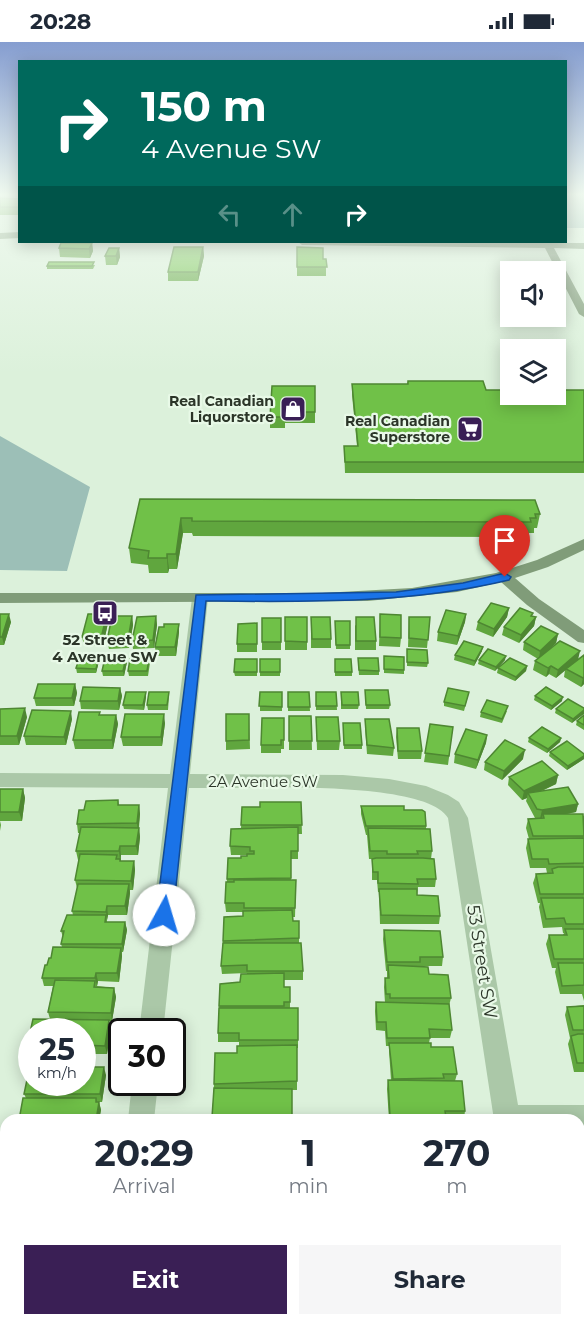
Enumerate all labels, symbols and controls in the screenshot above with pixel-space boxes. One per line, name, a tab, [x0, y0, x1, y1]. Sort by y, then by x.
text: 20:28	[30, 8, 91, 35]
text: 150 m	[141, 80, 267, 132]
icon: right	[42, 84, 120, 162]
text: 4 Avenue SW	[141, 132, 322, 165]
icon: left	[213, 198, 246, 231]
icon: ahead	[276, 198, 309, 231]
icon: right	[339, 198, 372, 231]
map controls	[500, 261, 566, 405]
button: sound	[500, 261, 566, 327]
button: layers	[500, 339, 566, 405]
place label: Real Canadian Liquorstore	[169, 392, 274, 426]
shop icon: Real Canadian Liquorstore	[278, 394, 308, 424]
place label: Real Canadian Superstore	[345, 412, 450, 446]
supermarket icon: Real Canadian Superstore	[455, 414, 485, 444]
pin	[479, 515, 530, 577]
icon: arrive	[488, 524, 521, 557]
bus stop icon: 52 Street & 4 Avenue SW	[90, 598, 120, 628]
place label: 52 Street & 4 Avenue SW	[52, 630, 158, 666]
street label: 2A Avenue SW	[208, 772, 318, 791]
position arrow	[132, 883, 196, 947]
street label: 53 Street SW	[462, 903, 502, 1021]
speed limit sign: 30	[108, 1018, 186, 1096]
text: 25	[39, 1031, 75, 1068]
text: km/h	[37, 1063, 77, 1082]
text: 20:29	[95, 1131, 194, 1175]
text: 1	[301, 1131, 316, 1175]
text: 270	[423, 1131, 490, 1175]
text: Arrival	[113, 1174, 176, 1198]
text: min	[288, 1174, 329, 1198]
text: m	[446, 1174, 467, 1198]
button: Exit	[24, 1245, 287, 1314]
button: Share	[299, 1245, 561, 1314]

